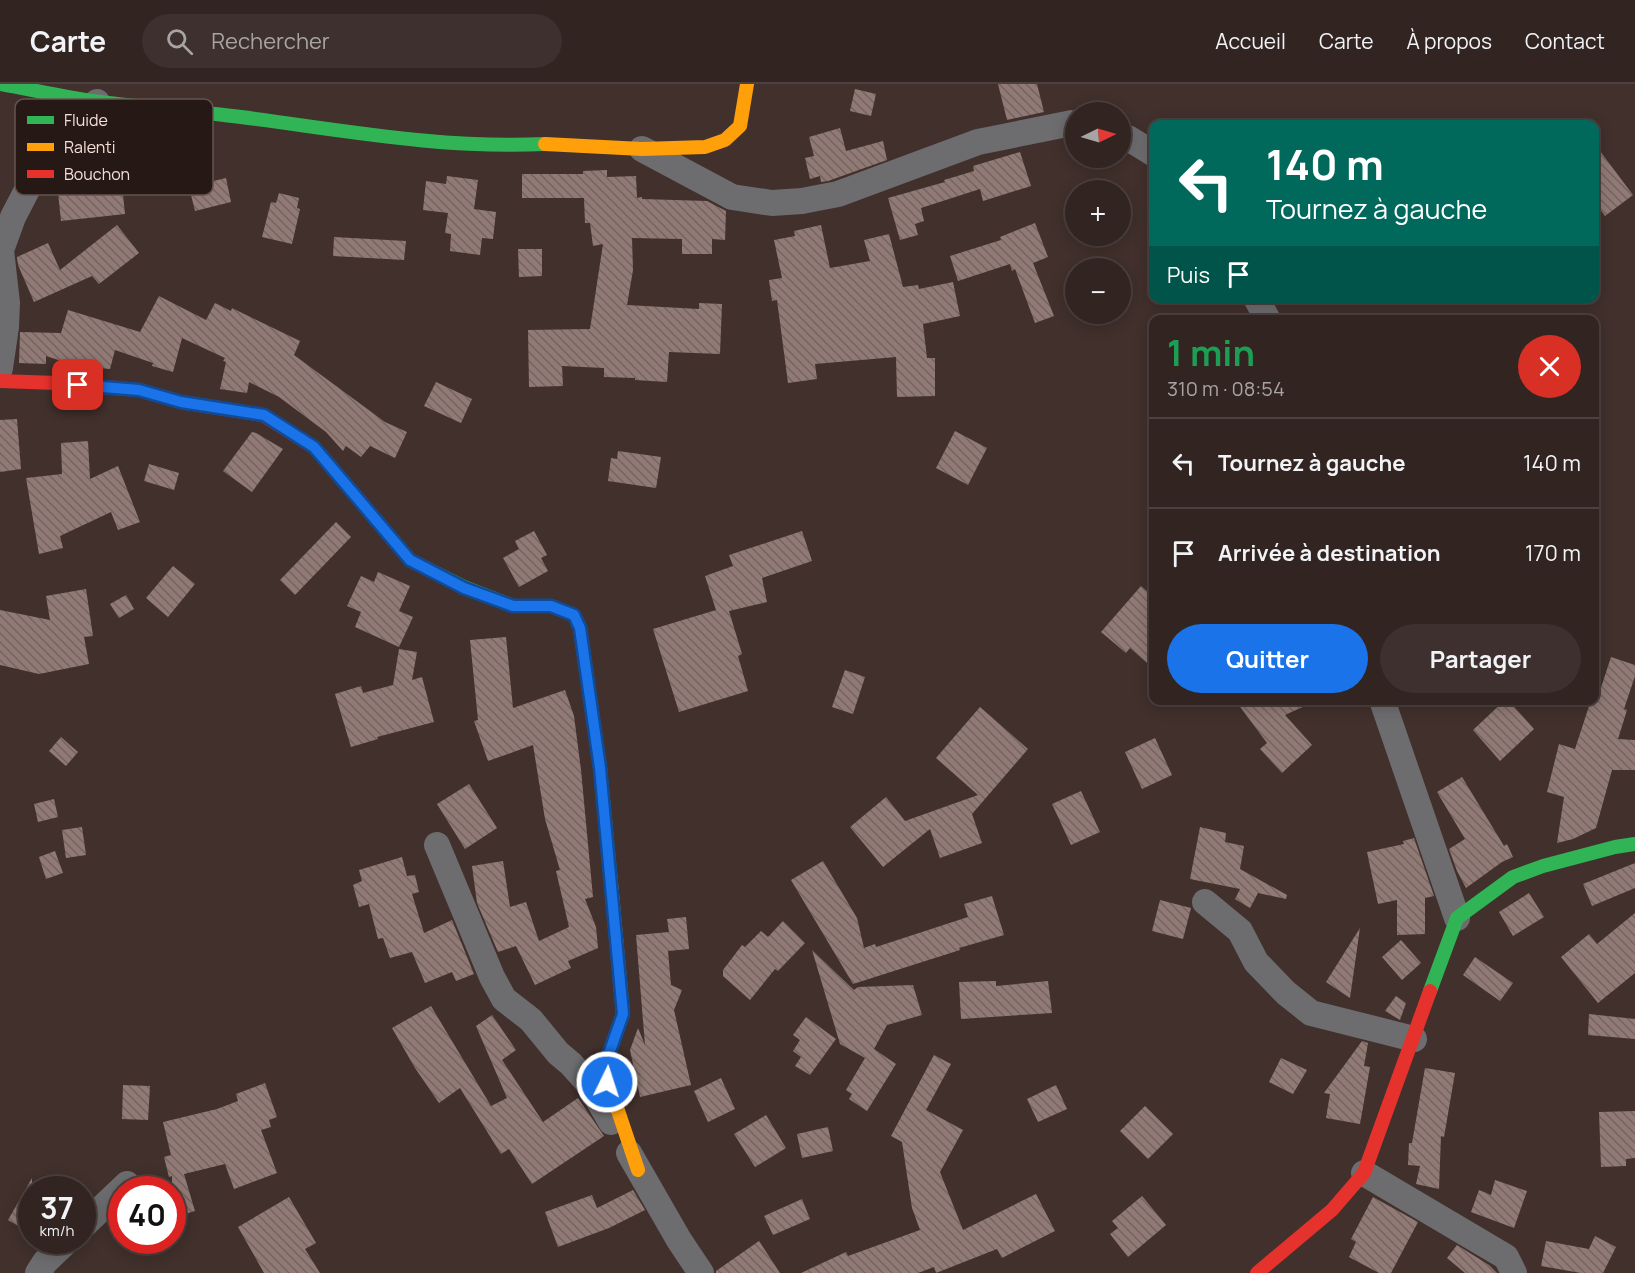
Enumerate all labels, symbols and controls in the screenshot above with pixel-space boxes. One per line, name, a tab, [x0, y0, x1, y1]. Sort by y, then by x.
search box	[142, 14, 562, 68]
text: Carte	[30, 22, 106, 60]
icon: search	[163, 25, 196, 58]
text: Rechercher	[211, 26, 330, 56]
text: Accueil	[1215, 27, 1286, 55]
text: Carte	[1319, 27, 1373, 55]
text: À propos	[1406, 27, 1492, 55]
text: Contact	[1525, 27, 1605, 55]
legend	[15, 99, 213, 195]
north arrow	[1065, 102, 1131, 168]
map controls	[1065, 102, 1131, 324]
text: Fluide	[64, 109, 108, 131]
text: 140 m	[1266, 135, 1384, 193]
text: Ralenti	[64, 136, 115, 158]
icon: left	[1167, 144, 1245, 222]
text: Bouchon	[64, 163, 130, 185]
button: +	[1065, 180, 1131, 246]
text: Tournez à gauche	[1266, 190, 1487, 227]
button: −	[1065, 258, 1131, 324]
icon: arrive	[1222, 258, 1255, 291]
text: Puis	[1167, 260, 1210, 290]
text: 1 min	[1167, 328, 1255, 377]
button: close	[1518, 335, 1581, 398]
pin	[52, 359, 103, 410]
icon: arrive	[61, 368, 94, 401]
text: 310 m · 08:54	[1167, 375, 1285, 402]
icon: left	[1167, 447, 1200, 480]
text: Tournez à gauche	[1218, 448, 1405, 478]
text: 140 m	[1523, 448, 1581, 478]
icon: arrive	[1167, 537, 1200, 570]
text: Arrivée à destination	[1218, 538, 1441, 568]
text: 170 m	[1525, 538, 1581, 568]
button: Quitter	[1167, 624, 1368, 693]
button: Partager	[1380, 624, 1581, 693]
position arrow	[575, 1050, 639, 1114]
speed limit sign: 40	[108, 1176, 186, 1254]
text: 37	[40, 1187, 74, 1228]
text: km/h	[40, 1220, 74, 1241]

